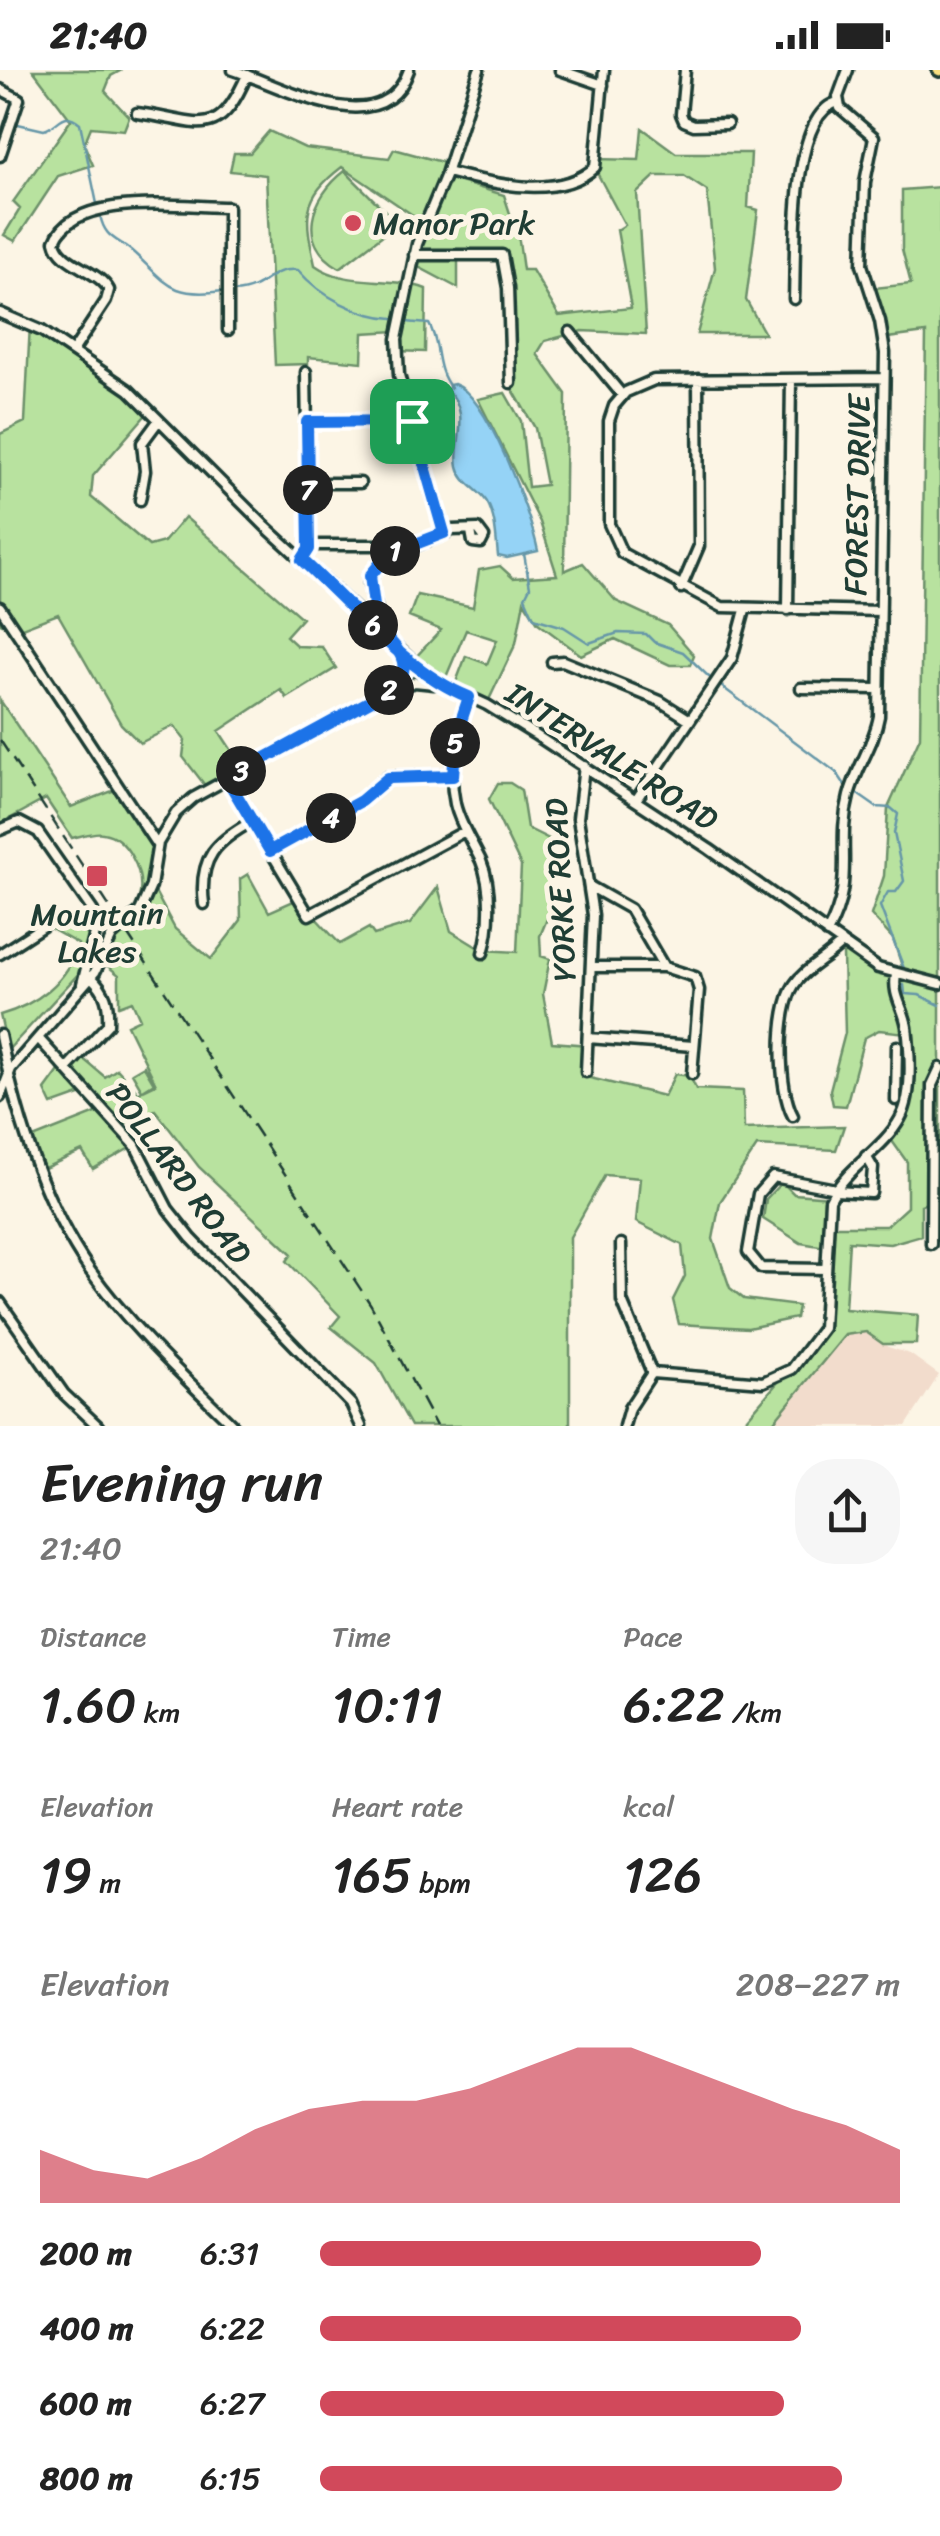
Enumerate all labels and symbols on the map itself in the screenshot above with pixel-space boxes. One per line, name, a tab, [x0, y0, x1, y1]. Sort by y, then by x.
place label: Manor Park	[373, 195, 536, 252]
marker: Manor Park	[342, 212, 364, 234]
pin	[370, 379, 455, 464]
street label: FOREST DRIVE	[827, 392, 888, 596]
pin: 7	[283, 465, 333, 515]
pin: 1	[370, 526, 420, 576]
pin: 6	[348, 600, 398, 650]
pin: 2	[364, 665, 414, 715]
street label: INTERVALE ROAD	[493, 665, 730, 847]
pin: 5	[430, 718, 480, 768]
pin: 3	[216, 746, 266, 796]
pin: 4	[306, 793, 356, 843]
street label: YORKE ROAD	[527, 797, 594, 983]
marker: Mountain Lakes	[84, 863, 110, 889]
place label: Mountain Lakes	[30, 886, 164, 980]
street label: POLLARD ROAD	[90, 1069, 267, 1278]

